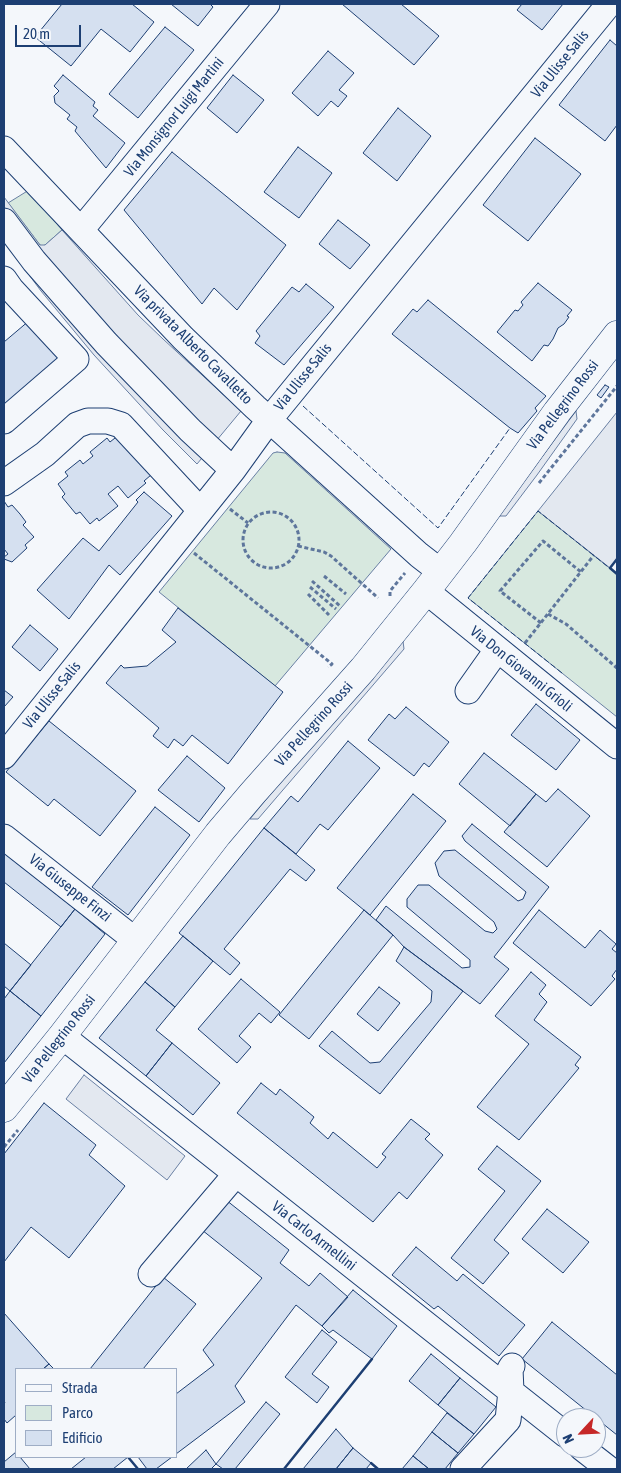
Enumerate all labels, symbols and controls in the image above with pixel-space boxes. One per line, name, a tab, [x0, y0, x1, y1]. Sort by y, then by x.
scale bar	[18, 15, 84, 47]
text: 20 m	[23, 25, 50, 42]
street label: Via Ulisse Salis	[527, 27, 593, 101]
street label: Via Monsignor Luigi Martini	[120, 54, 228, 180]
street label: Via privata Alberto Cavalletto	[130, 282, 256, 408]
street label: Via Ulisse Salis	[270, 340, 336, 414]
street label: Via Pellegrino Rossi	[523, 357, 603, 453]
street label: Via Don Giovanni Grioli	[466, 622, 576, 716]
street label: Via Ulisse Salis	[19, 658, 85, 732]
street label: Via Pellegrino Rossi	[271, 678, 357, 770]
street label: Via Giuseppe Finzi	[25, 850, 115, 926]
street label: Via Pellegrino Rossi	[19, 991, 99, 1087]
street label: Via Carlo Armellini	[268, 1197, 360, 1275]
legend	[15, 1368, 178, 1458]
text: Strada	[62, 1379, 98, 1396]
text: Parco	[62, 1404, 93, 1421]
north arrow	[556, 1408, 606, 1458]
text: Edificio	[62, 1429, 103, 1446]
text: N	[559, 1432, 577, 1446]

